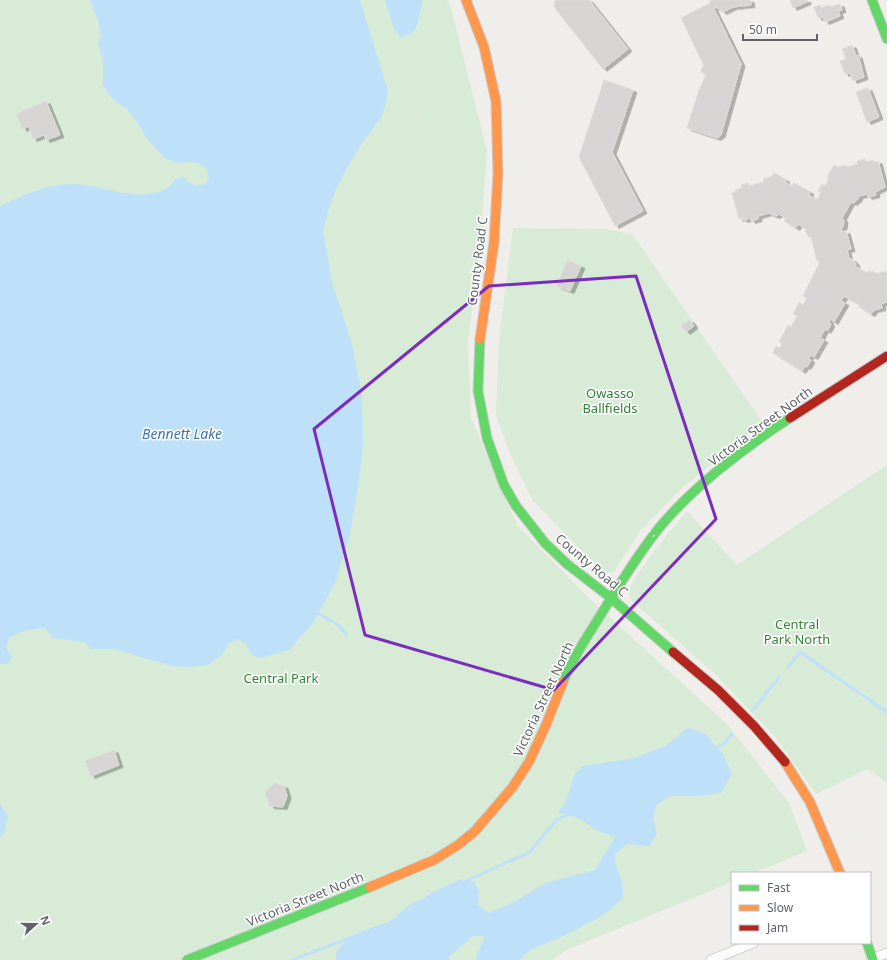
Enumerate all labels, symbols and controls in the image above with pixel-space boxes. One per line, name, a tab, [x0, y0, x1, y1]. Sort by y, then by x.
scale bar	[743, 16, 817, 42]
text: 50 m	[749, 21, 777, 38]
street label: County Road C	[463, 215, 491, 307]
street label: Victoria Street North	[704, 382, 816, 470]
park label: Owasso Ballfields	[582, 384, 638, 417]
water label: Bennett Lake	[142, 424, 222, 443]
street label: County Road C	[552, 529, 632, 601]
park label: Central Park North	[764, 615, 830, 648]
street label: Victoria Street North	[508, 639, 578, 759]
park label: Central Park	[244, 669, 318, 687]
street label: Victoria Street North	[244, 867, 366, 931]
legend	[731, 872, 871, 944]
text: Fast	[767, 879, 791, 896]
text: Slow	[767, 899, 794, 916]
north arrow	[16, 904, 56, 944]
text: N	[37, 913, 54, 927]
text: Jam	[766, 919, 788, 936]

